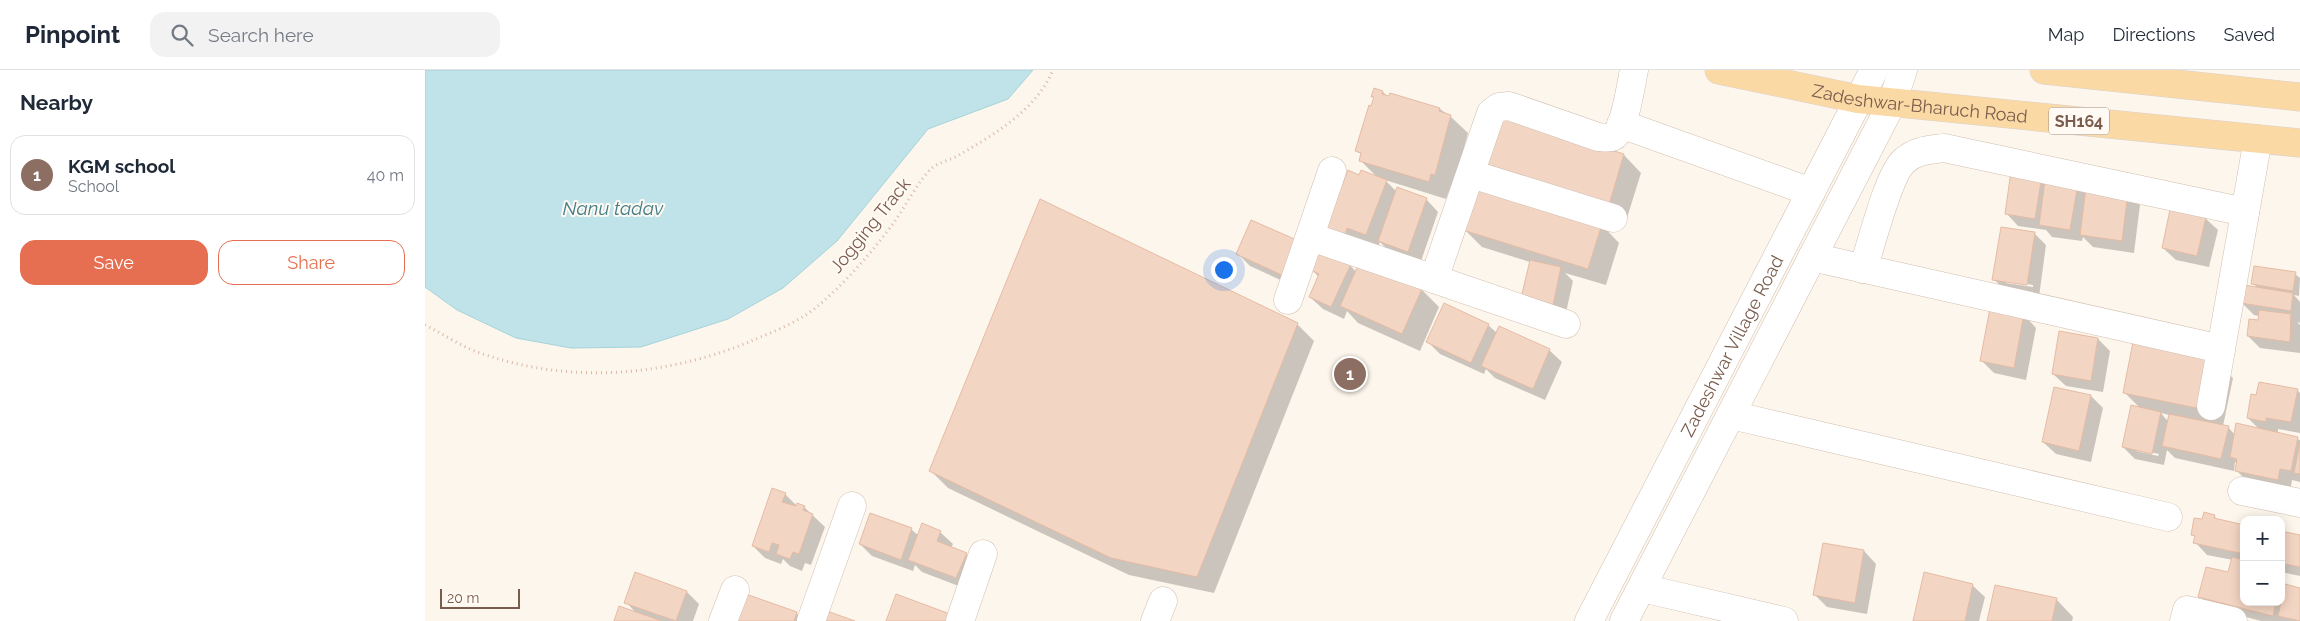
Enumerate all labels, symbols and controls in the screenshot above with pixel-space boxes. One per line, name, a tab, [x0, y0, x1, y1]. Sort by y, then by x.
search box	[150, 12, 500, 57]
text: Pinpoint	[25, 20, 120, 49]
icon: search	[168, 21, 196, 49]
text: Search here	[208, 24, 314, 46]
text: Map	[2048, 24, 2084, 45]
text: Directions	[2112, 24, 2196, 45]
text: Saved	[2224, 24, 2275, 45]
street label: Zadeshwar-Bharuch Road	[1810, 79, 2029, 126]
text: Nearby	[20, 90, 93, 115]
road number: SH164	[2049, 107, 2109, 134]
text: KGM school	[68, 155, 175, 177]
text: 1	[33, 166, 41, 185]
text: 40 m	[367, 166, 404, 185]
street label: Jogging Track	[825, 173, 915, 277]
text: School	[68, 177, 119, 196]
water label: Nanu tadav	[563, 197, 664, 219]
button: Save	[20, 240, 208, 285]
button: Share	[218, 240, 405, 285]
street label: Zadeshwar Village Road	[1676, 251, 1787, 440]
your location	[1211, 257, 1237, 283]
pin: 1	[1334, 355, 1366, 393]
map controls	[2240, 516, 2285, 606]
button: +	[2240, 516, 2285, 561]
button: −	[2240, 561, 2285, 606]
scale bar	[440, 586, 520, 609]
text: 20 m	[447, 590, 479, 606]

